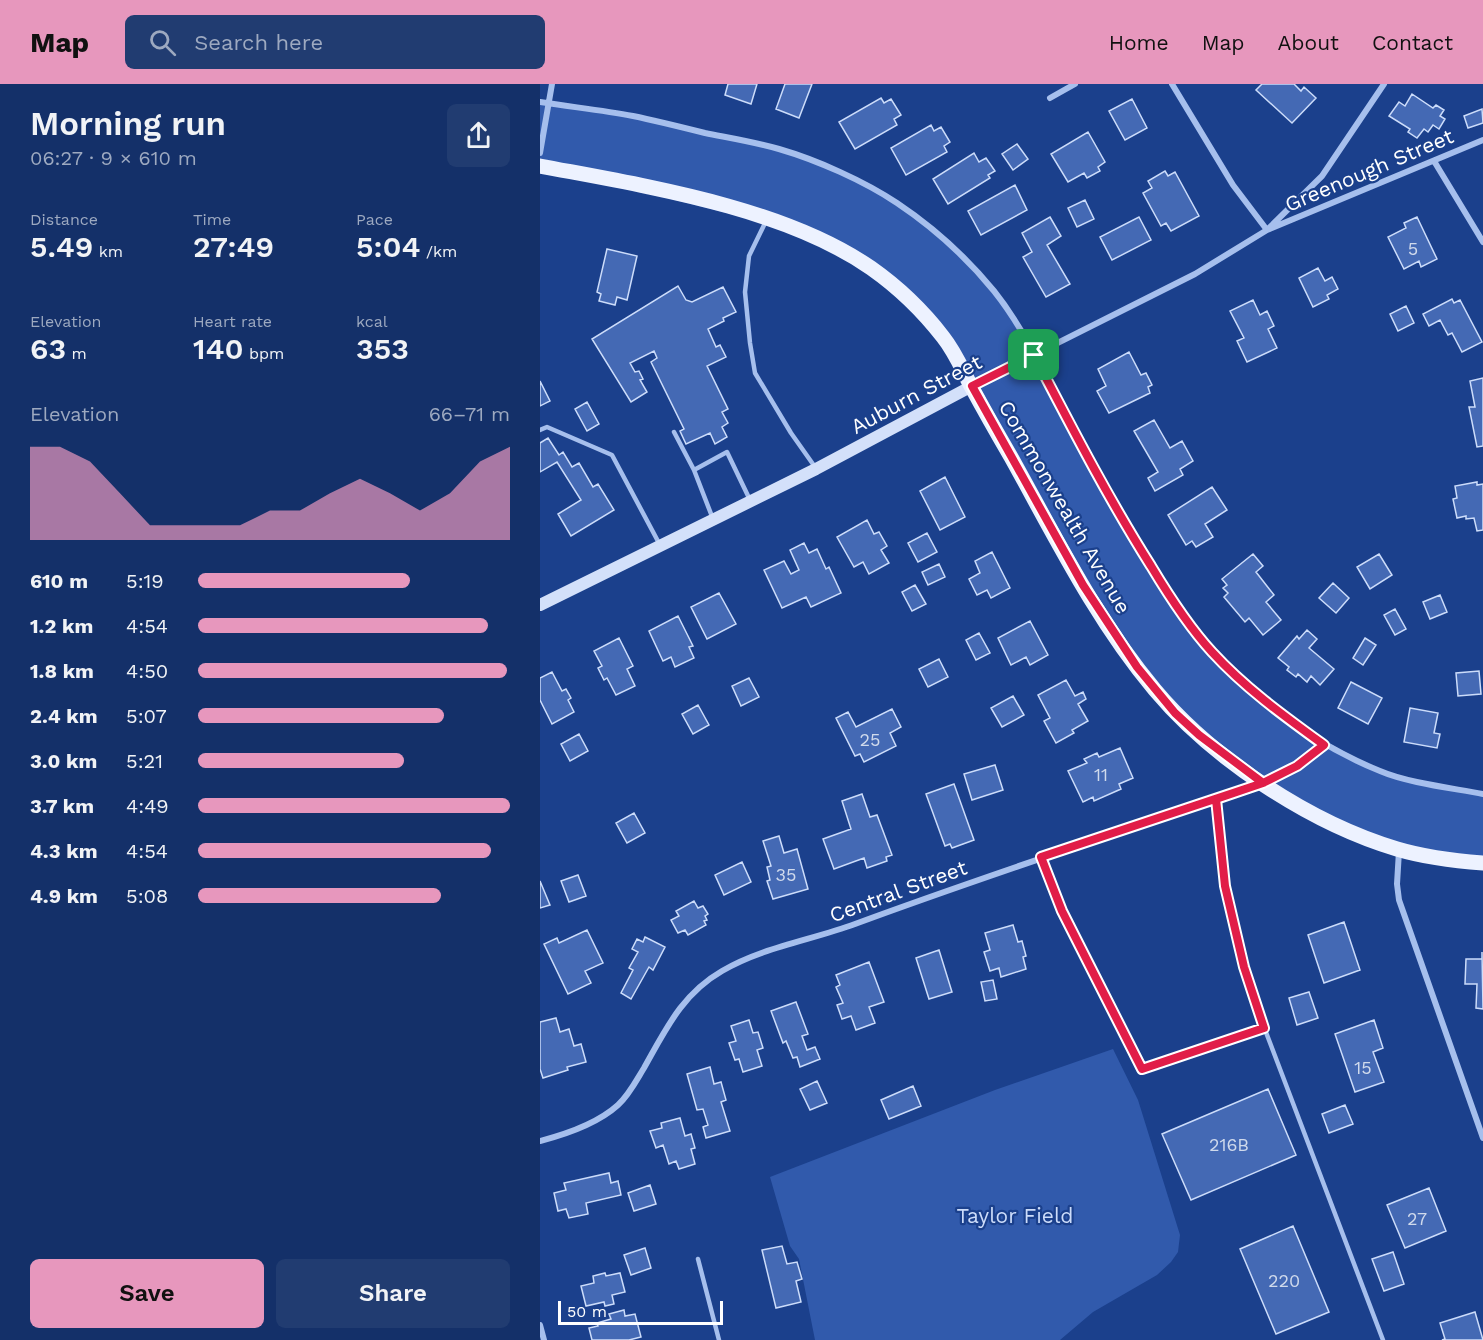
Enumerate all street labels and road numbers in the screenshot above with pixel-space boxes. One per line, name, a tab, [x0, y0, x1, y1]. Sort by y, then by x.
street label: Greenough Street	[1281, 123, 1457, 217]
street label: Auburn Street	[846, 349, 986, 439]
street label: Commonwealth Avenue	[994, 396, 1136, 618]
street label: Central Street	[826, 854, 970, 927]

